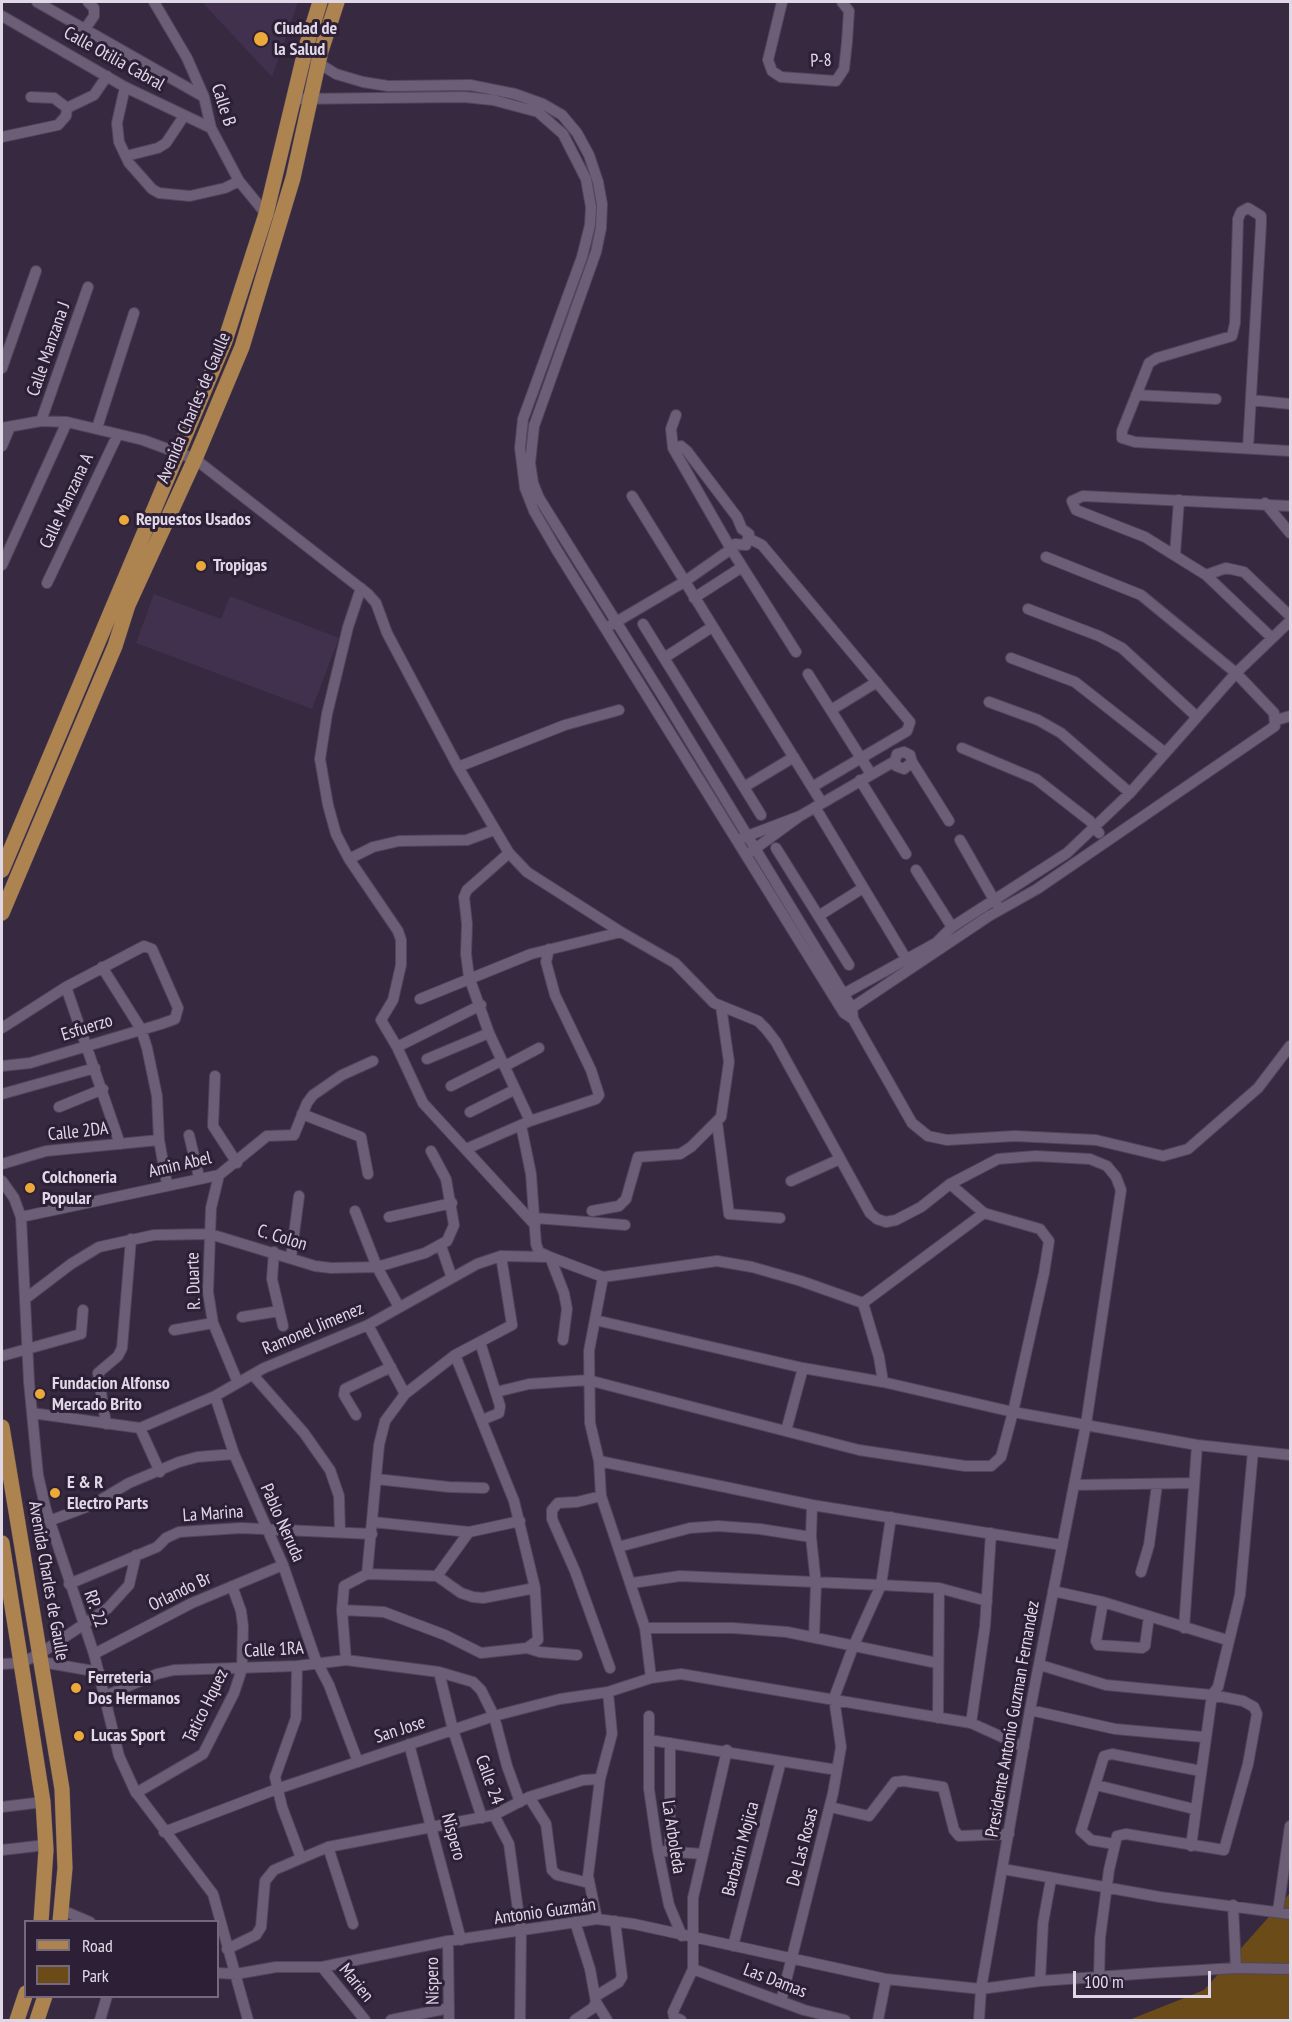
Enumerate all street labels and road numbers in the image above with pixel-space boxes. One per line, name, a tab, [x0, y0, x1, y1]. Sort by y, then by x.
street label: Calle Otilia Cabral	[60, 22, 168, 96]
street label: P-8	[810, 50, 832, 72]
street label: Calle B	[206, 81, 240, 129]
street label: Calle Manzana J	[23, 299, 75, 399]
street label: Avenida Charles de Gaulle	[152, 329, 236, 487]
street label: Calle Manzana A	[36, 450, 98, 552]
street label: Esfuerzo	[59, 1010, 115, 1046]
street label: Calle 2DA	[47, 1118, 109, 1146]
street label: Amin Abel	[146, 1147, 214, 1183]
street label: C. Colon	[255, 1220, 309, 1256]
street label: R. Duarte	[182, 1252, 206, 1310]
street label: Ramonel Jimenez	[259, 1298, 367, 1360]
street label: Pablo Neruda	[255, 1481, 309, 1565]
street label: Avenida Charles de Gaulle	[23, 1500, 73, 1662]
street label: La Marina	[182, 1501, 244, 1527]
street label: Orlando Br	[145, 1568, 215, 1616]
street label: RP. 22	[79, 1587, 111, 1631]
street label: Presidente Antonio Guzman Fernandez	[982, 1599, 1044, 1839]
street label: Calle 1RA	[244, 1638, 304, 1662]
street label: Tatico Hquez	[179, 1666, 233, 1746]
street label: San Jose	[372, 1712, 428, 1748]
street label: Calle 24	[470, 1752, 508, 1808]
street label: La Arboleda	[657, 1799, 689, 1875]
street label: Barbarin Mojica	[718, 1799, 764, 1899]
street label: De Las Rosas	[783, 1806, 823, 1888]
street label: Nispero	[436, 1811, 470, 1863]
street label: Antonio Guzmán	[493, 1894, 597, 1930]
street label: Níspero	[422, 1957, 444, 2005]
street label: Las Damas	[740, 1959, 810, 2003]
street label: Marien	[334, 1960, 378, 2006]

